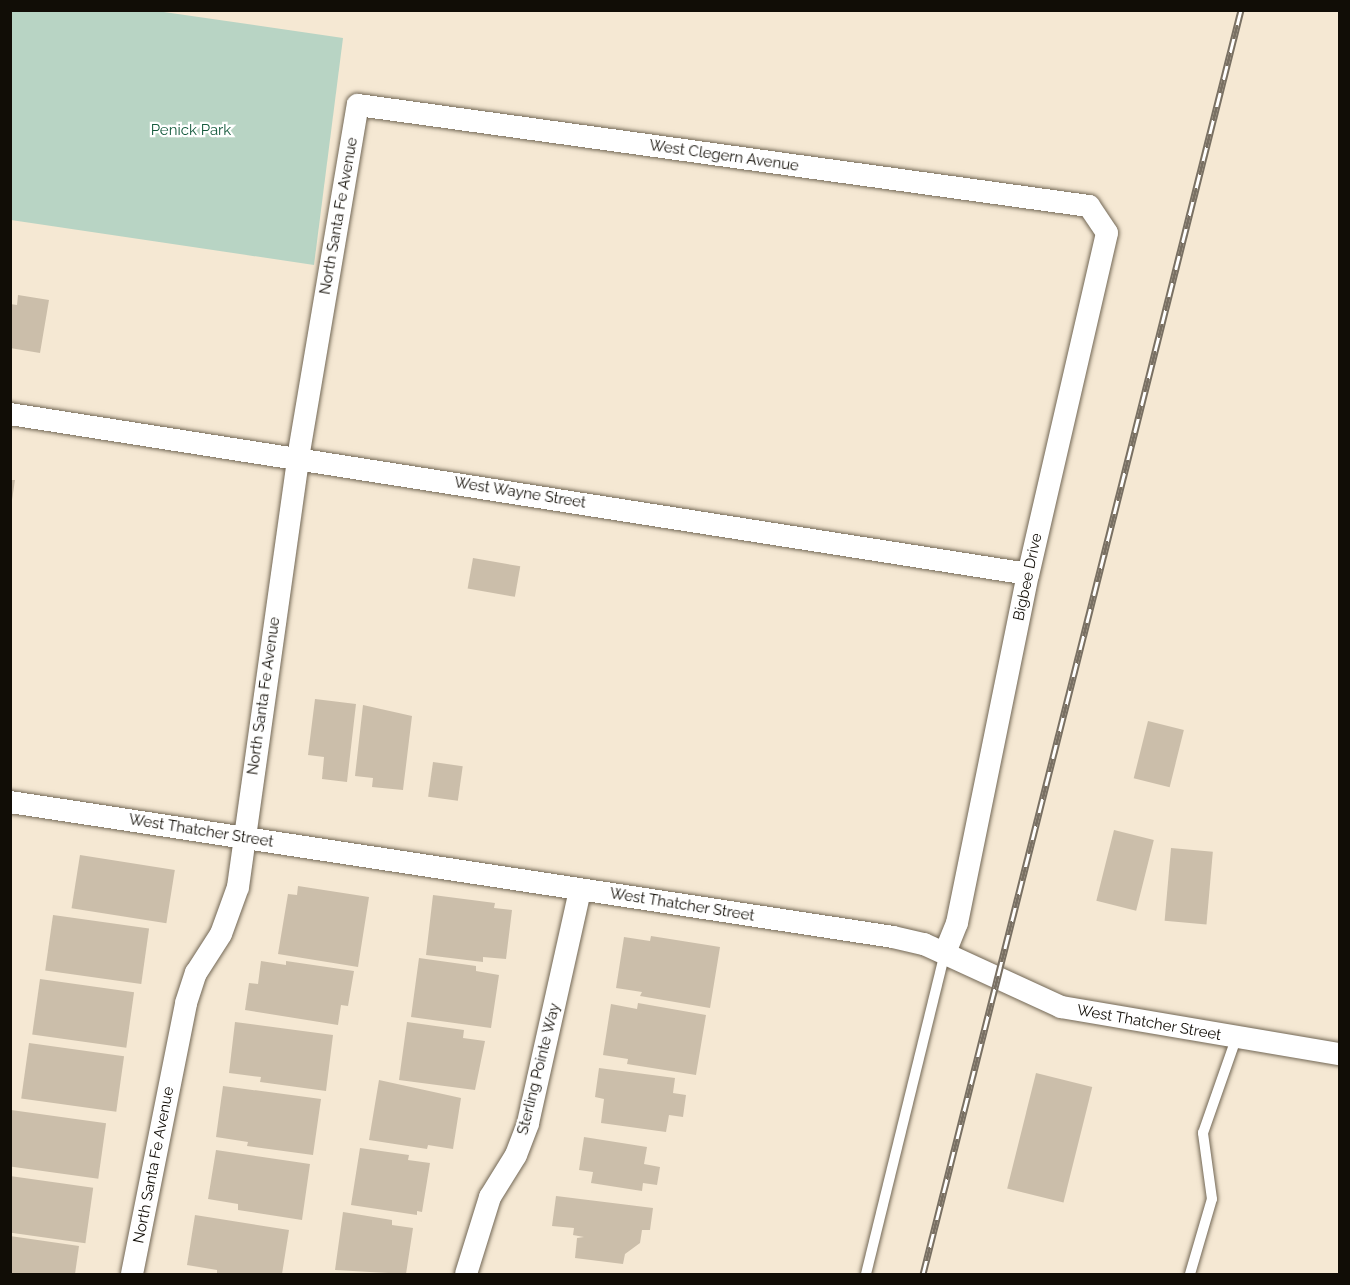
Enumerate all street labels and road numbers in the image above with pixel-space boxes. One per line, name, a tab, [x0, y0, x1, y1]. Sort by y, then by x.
street label: North Santa Fe Avenue	[316, 136, 362, 296]
street label: West Clegern Avenue	[648, 137, 800, 175]
street label: West Wayne Street	[453, 474, 587, 512]
street label: Bigbee Drive	[1010, 532, 1046, 622]
street label: North Santa Fe Avenue	[244, 616, 284, 776]
street label: West Thatcher Street	[127, 811, 275, 851]
street label: West Thatcher Street	[608, 885, 756, 925]
street label: Sterling Pointe Way	[514, 1001, 564, 1137]
street label: West Thatcher Street	[1075, 1001, 1223, 1045]
street label: North Santa Fe Avenue	[130, 1085, 178, 1245]

